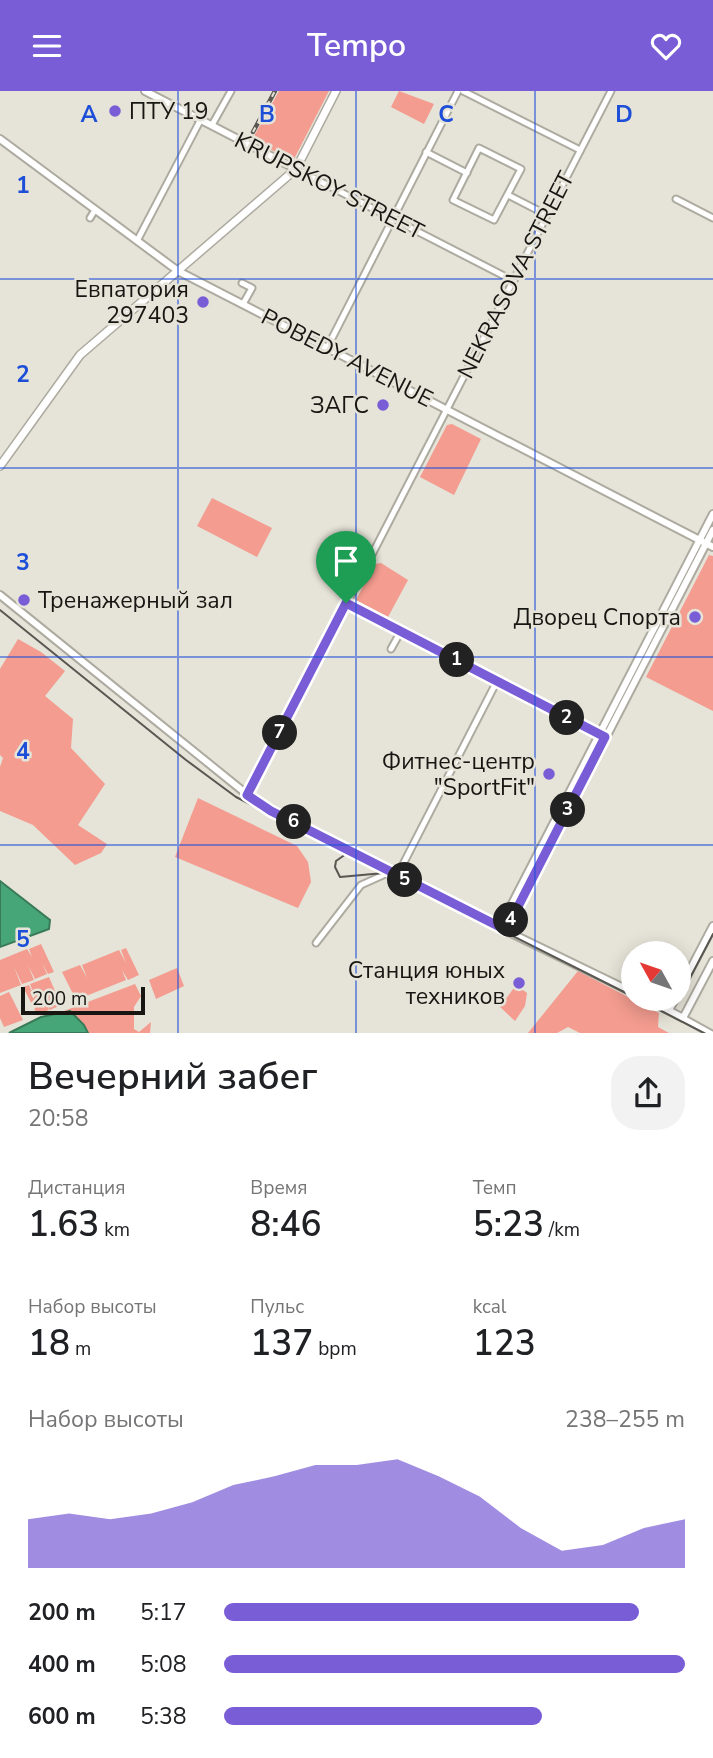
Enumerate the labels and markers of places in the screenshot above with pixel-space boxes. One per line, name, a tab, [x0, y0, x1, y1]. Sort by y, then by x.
place label: ПТУ 19	[129, 96, 209, 127]
marker: ПТУ 19	[107, 103, 123, 119]
place label: Евпатория 297403	[75, 274, 189, 331]
marker: Евпатория 297403	[195, 294, 211, 310]
place label: ЗАГС	[310, 390, 369, 421]
marker: ЗАГС	[375, 397, 391, 413]
pin	[316, 531, 376, 603]
place label: Тренажерный зал	[38, 585, 233, 616]
marker: Тренажерный зал	[16, 592, 32, 608]
place label: Дворец Спорта	[514, 602, 681, 633]
marker: Дворец Спорта	[687, 609, 703, 625]
pin: 1	[440, 643, 475, 677]
pin: 2	[550, 701, 584, 735]
pin: 7	[262, 715, 298, 751]
place label: Фитнес-центр "SportFit"	[382, 746, 535, 803]
marker: Фитнес-центр "SportFit"	[541, 766, 557, 782]
pin: 3	[550, 793, 586, 827]
pin: 6	[276, 805, 312, 839]
pin: 5	[388, 863, 422, 897]
pin: 4	[494, 903, 528, 937]
place label: Станция юных техников	[348, 955, 505, 1012]
marker: Станция юных техников	[511, 975, 527, 991]

